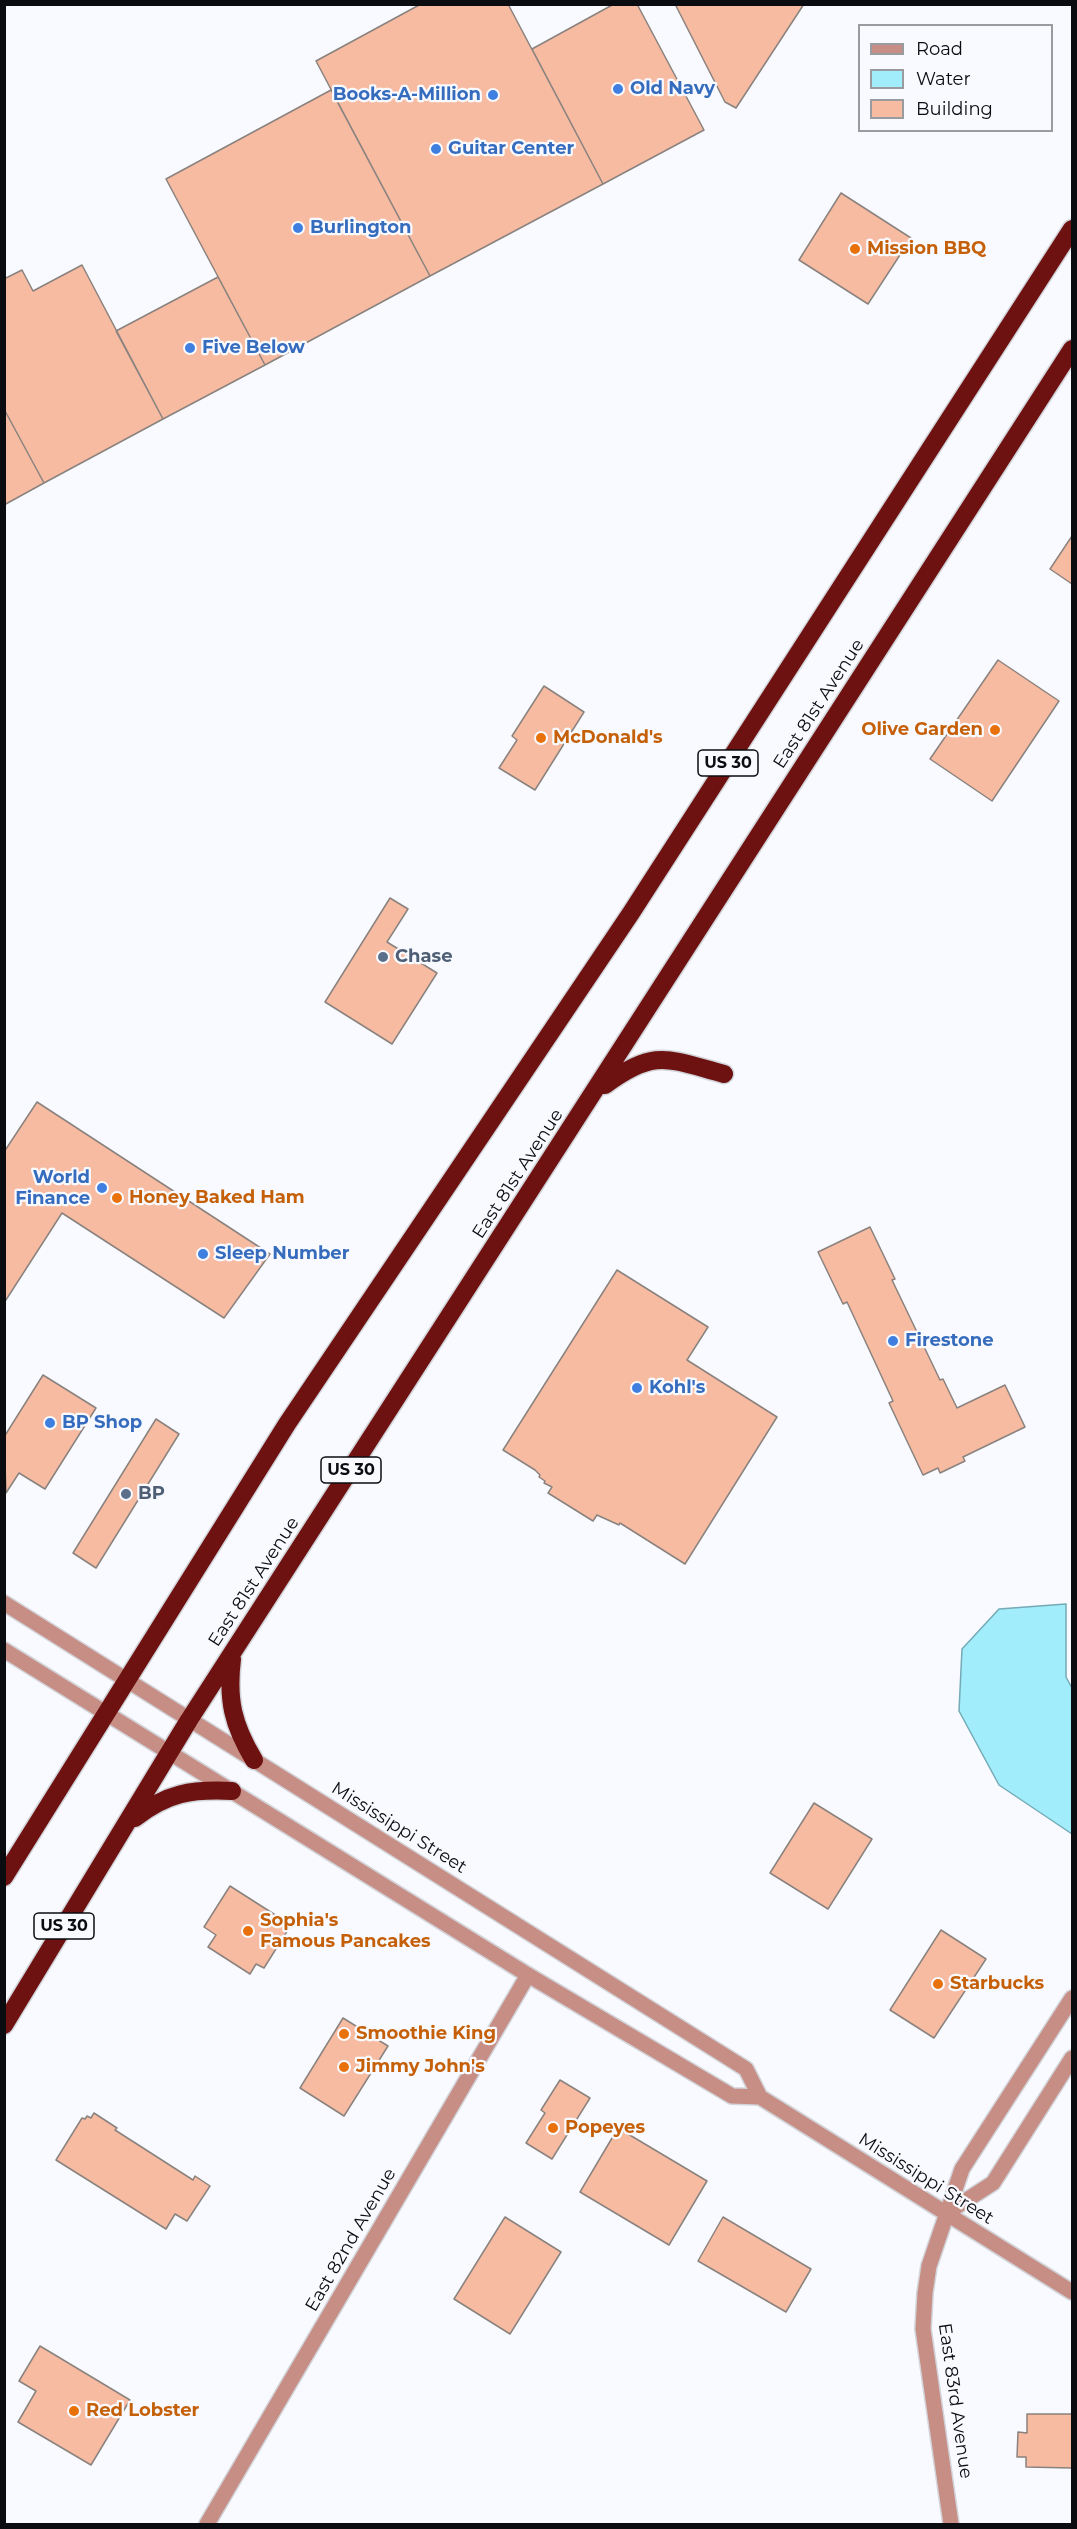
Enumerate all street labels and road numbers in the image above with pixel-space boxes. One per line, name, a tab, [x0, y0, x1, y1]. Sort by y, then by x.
street label: East 81st Avenue	[769, 635, 869, 773]
road number: US 30	[698, 750, 758, 776]
street label: East 81st Avenue	[468, 1105, 568, 1243]
road number: US 30	[321, 1457, 381, 1483]
street label: East 81st Avenue	[204, 1513, 304, 1651]
street label: Mississippi Street	[327, 1778, 471, 1878]
road number: US 30	[34, 1913, 94, 1939]
street label: Mississippi Street	[854, 2129, 998, 2229]
street label: East 82nd Avenue	[301, 2164, 401, 2316]
street label: East 83rd Avenue	[933, 2322, 977, 2480]

